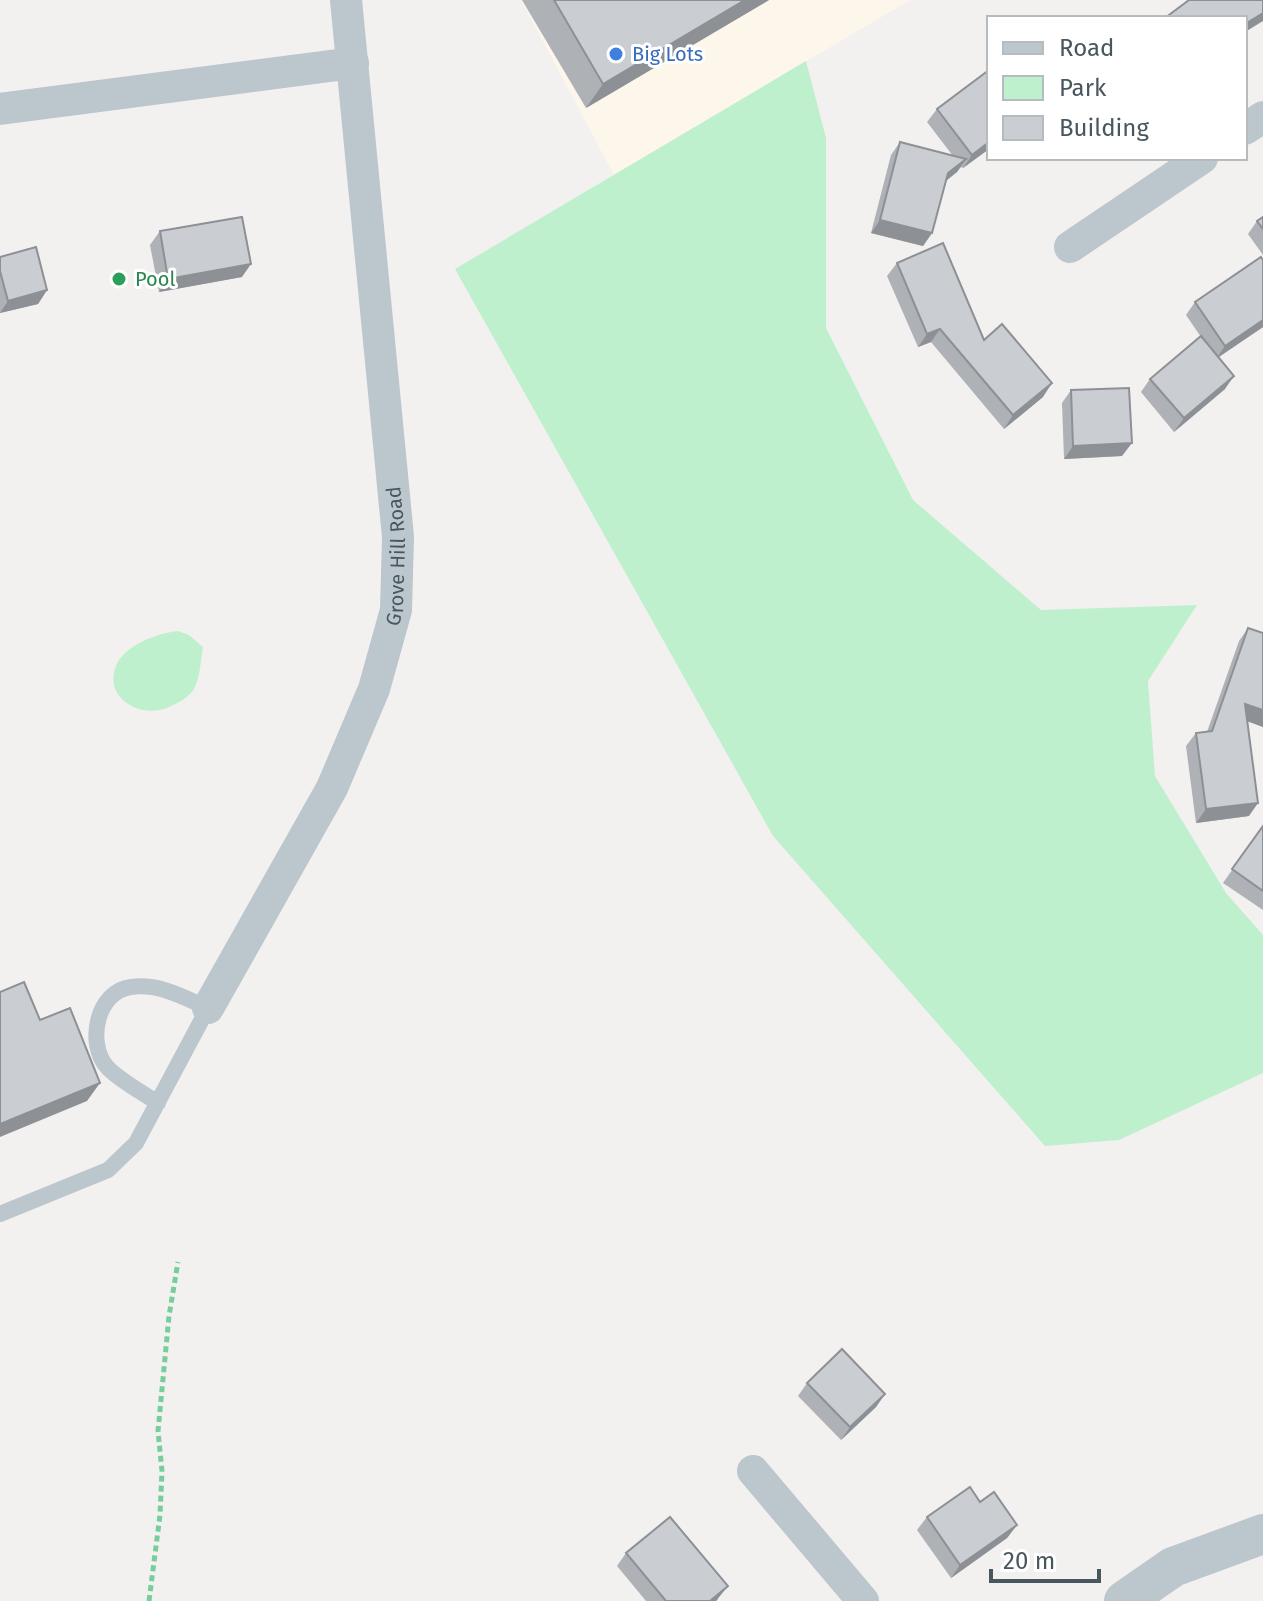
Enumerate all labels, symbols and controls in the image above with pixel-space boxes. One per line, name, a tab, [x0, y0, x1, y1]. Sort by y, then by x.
legend	[987, 16, 1247, 160]
text: Road	[1059, 34, 1114, 62]
place label: Big Lots	[632, 42, 703, 66]
marker: Big Lots	[607, 45, 625, 63]
text: Park	[1059, 74, 1107, 102]
text: Building	[1059, 114, 1149, 142]
place label: Pool	[135, 267, 175, 291]
marker: Pool	[110, 270, 128, 288]
street label: Grove Hill Road	[380, 485, 410, 629]
scale bar	[991, 1533, 1099, 1583]
text: 20 m	[1003, 1547, 1055, 1575]

